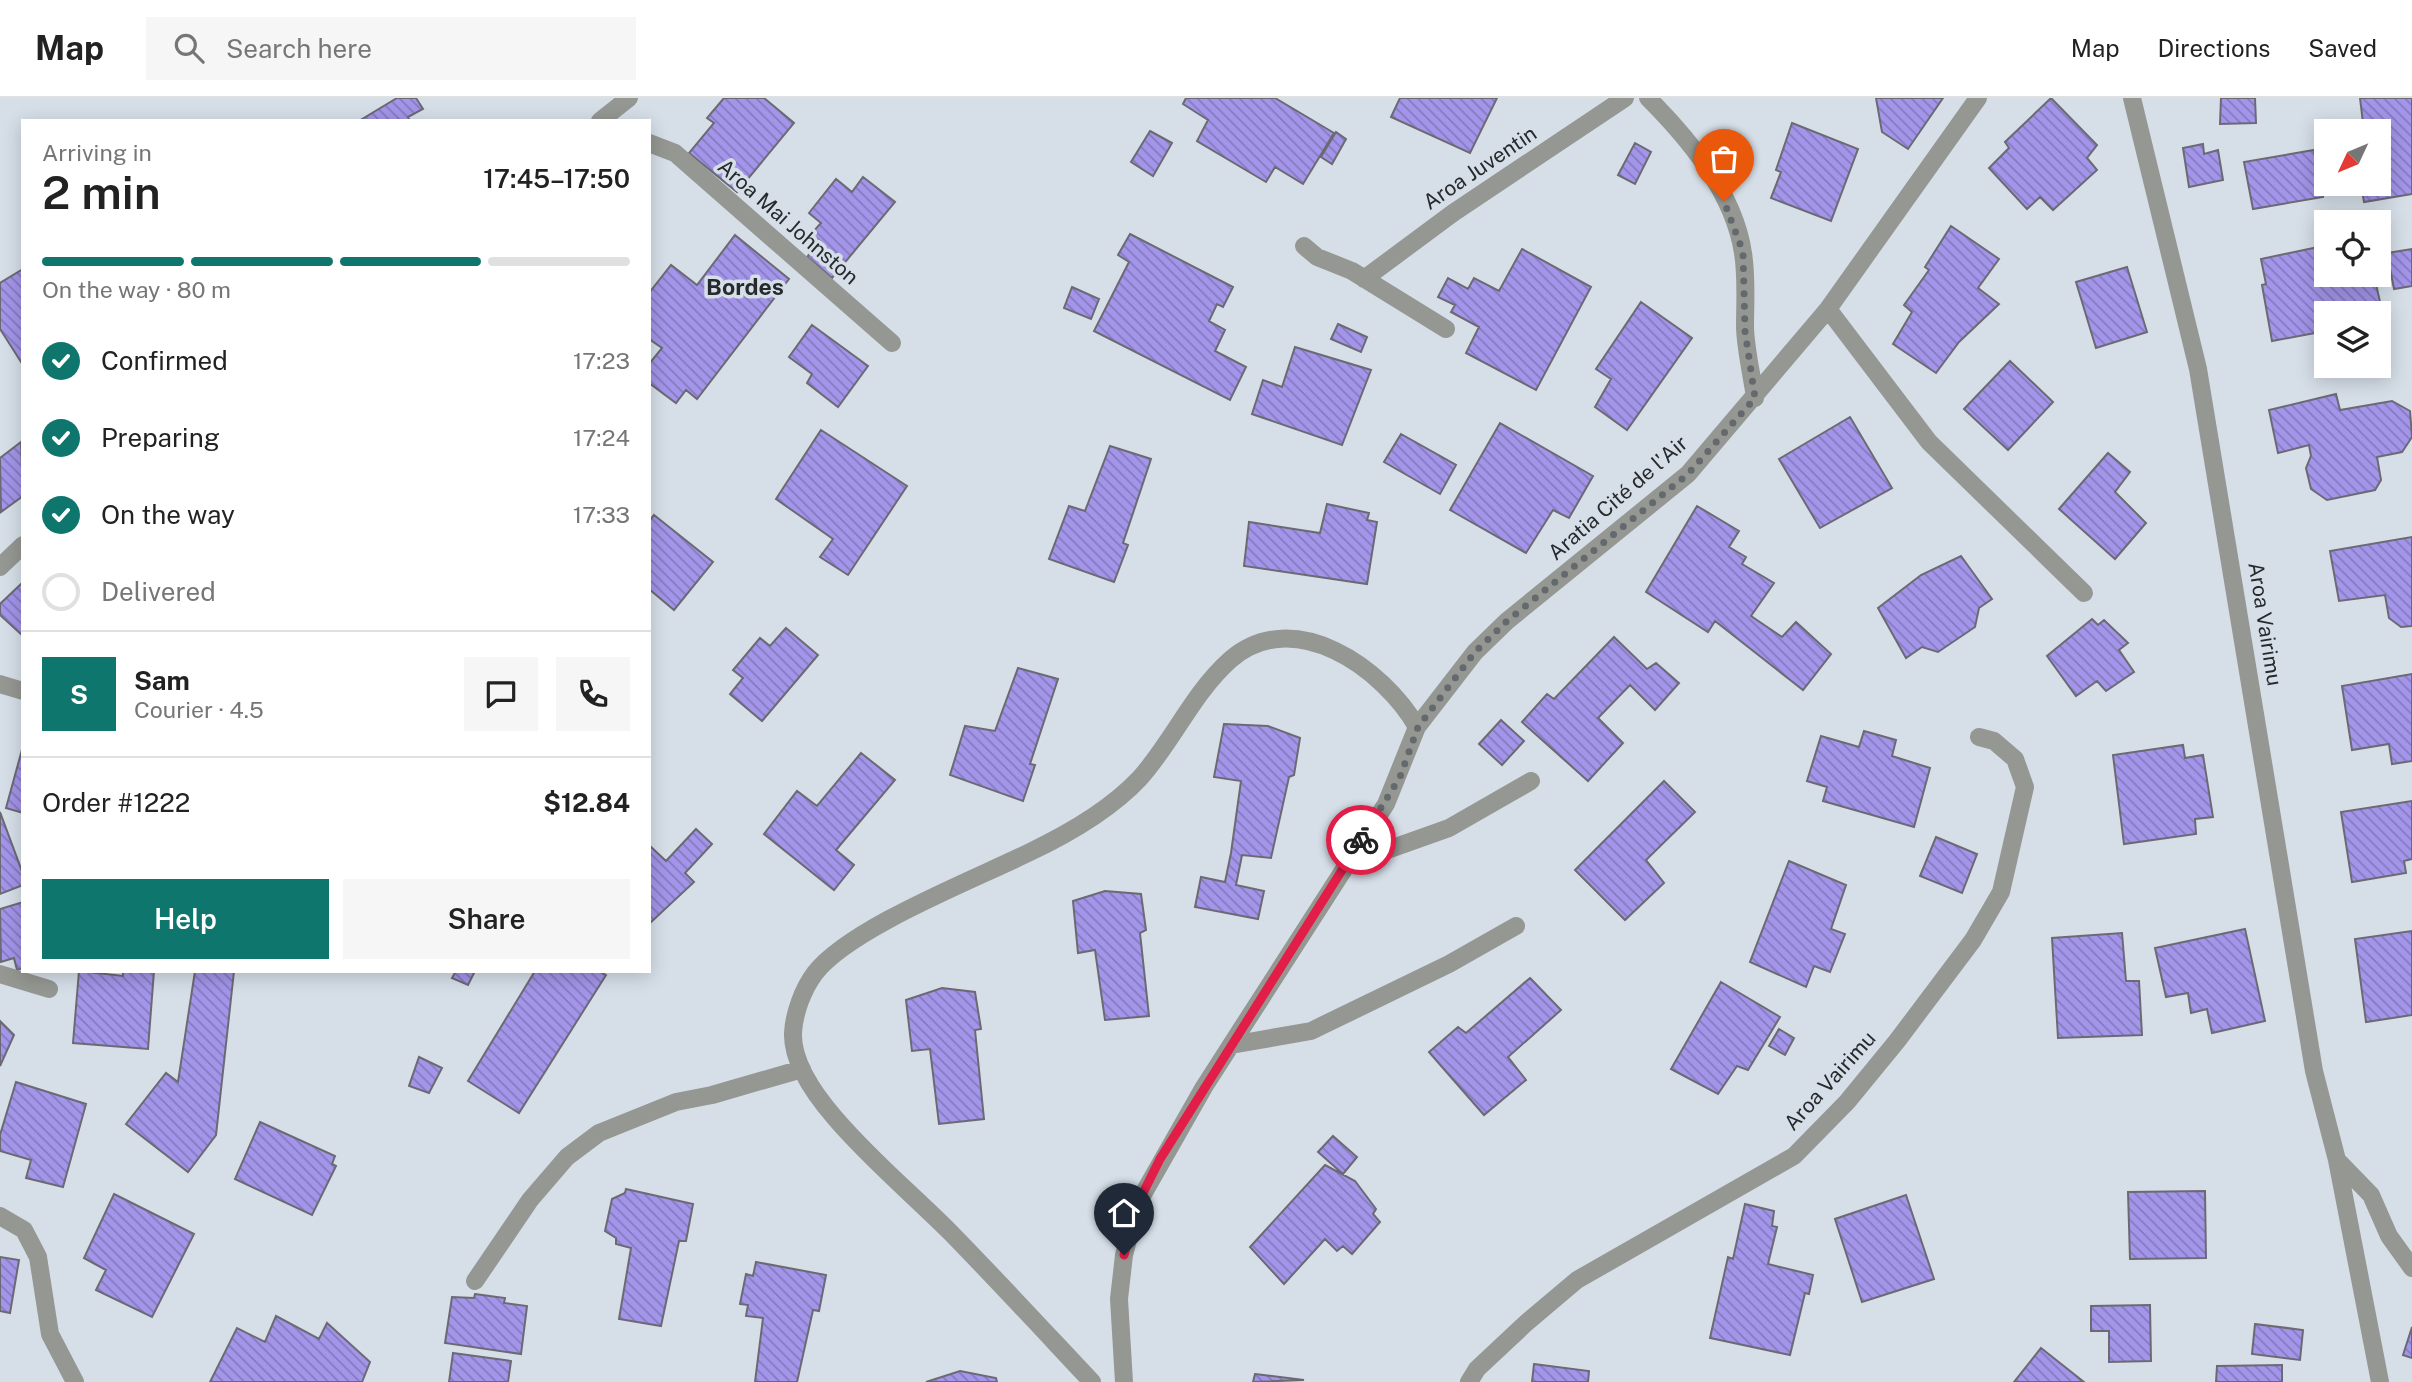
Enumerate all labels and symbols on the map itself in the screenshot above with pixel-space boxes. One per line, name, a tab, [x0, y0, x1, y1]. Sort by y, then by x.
north arrow	[2314, 119, 2390, 196]
street label: Aroa Juventin	[1418, 121, 1541, 215]
pin	[1694, 129, 1754, 201]
street label: Aroa Mai Johnston	[713, 154, 864, 290]
district label: Bordes	[706, 273, 784, 300]
street label: Aratia Cité de l'Air	[1543, 430, 1693, 565]
street label: Aroa Vairimu	[2243, 560, 2288, 688]
courier	[1326, 805, 1396, 875]
street label: Aroa Vairimu	[1779, 1026, 1881, 1135]
pin	[1094, 1183, 1154, 1255]

